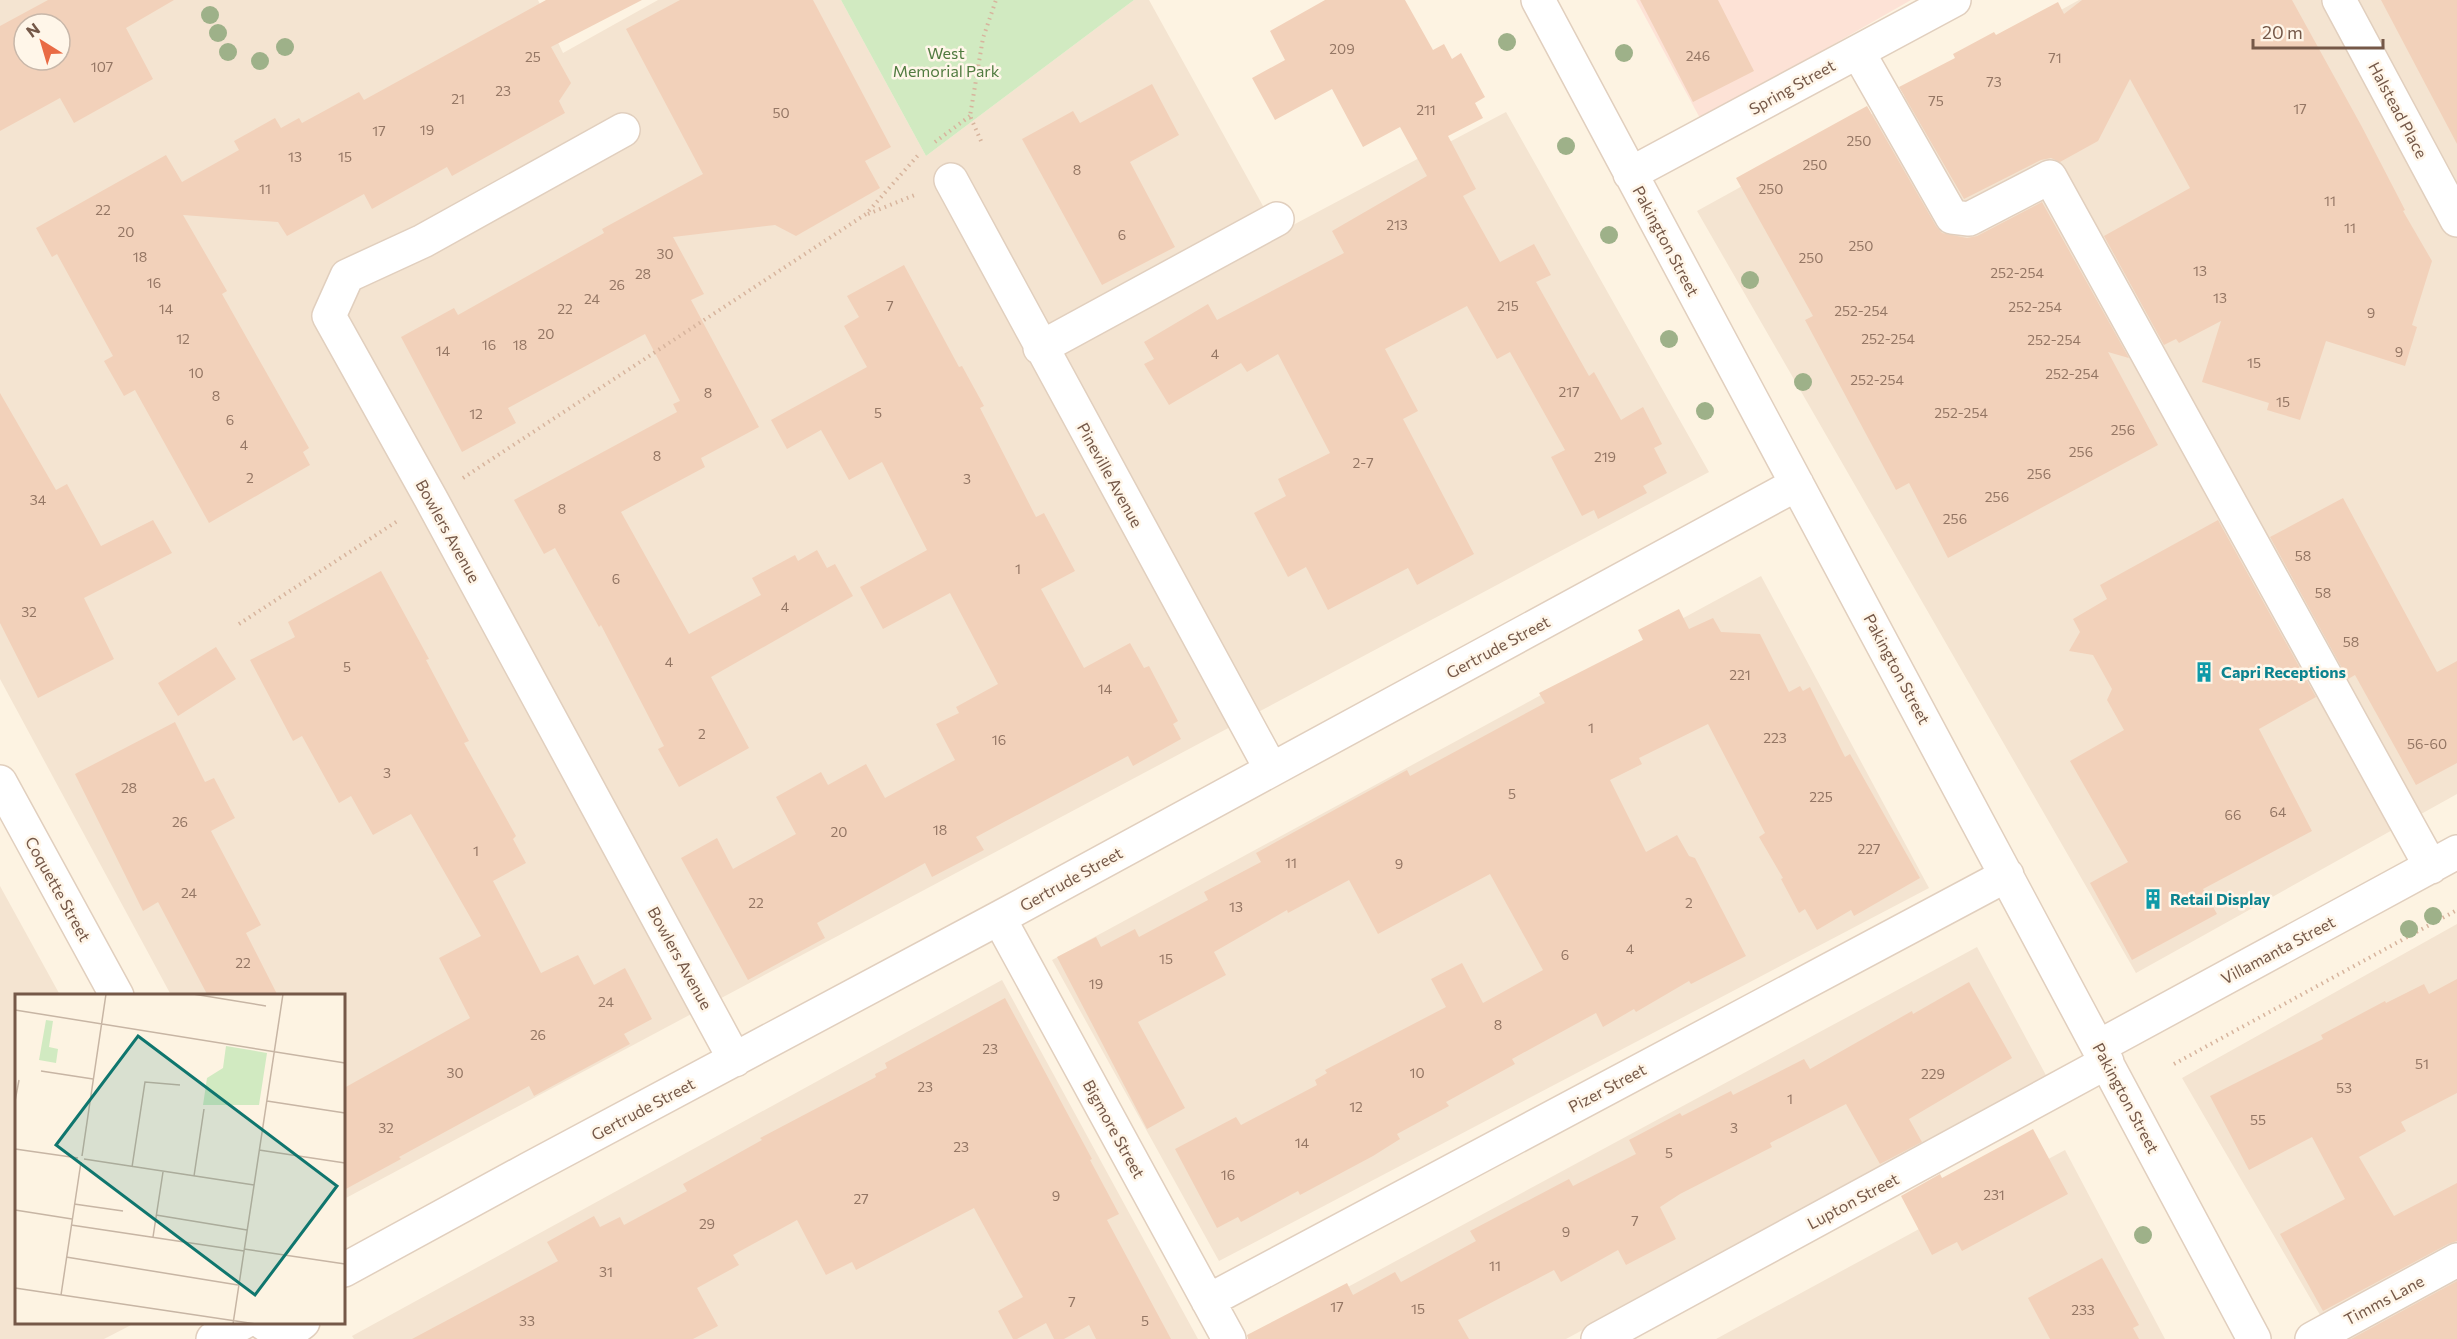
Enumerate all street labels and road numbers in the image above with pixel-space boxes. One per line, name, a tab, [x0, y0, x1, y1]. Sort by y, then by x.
street label: Spring Street	[1745, 55, 1838, 118]
street label: Halstead Place	[2365, 58, 2432, 161]
street label: Pakington Street	[1629, 182, 1704, 300]
street label: Pineville Avenue	[1074, 419, 1147, 530]
street label: Bowlers Avenue	[412, 476, 485, 586]
street label: Pakington Street	[1860, 610, 1935, 728]
street label: Gertrude Street	[1443, 611, 1553, 682]
street label: Coquette Street	[22, 833, 95, 945]
street label: Gertrude Street	[1016, 842, 1126, 915]
street label: Bowlers Avenue	[644, 903, 717, 1013]
street label: Villamanta Street	[2218, 911, 2338, 988]
street label: Pakington Street	[2089, 1039, 2164, 1157]
street label: Pizer Street	[1565, 1059, 1649, 1116]
street label: Gertrude Street	[588, 1073, 698, 1144]
street label: Bigmore Street	[1080, 1076, 1149, 1182]
street label: Lupton Street	[1804, 1168, 1902, 1233]
street label: Timms Lane	[2341, 1271, 2427, 1329]

